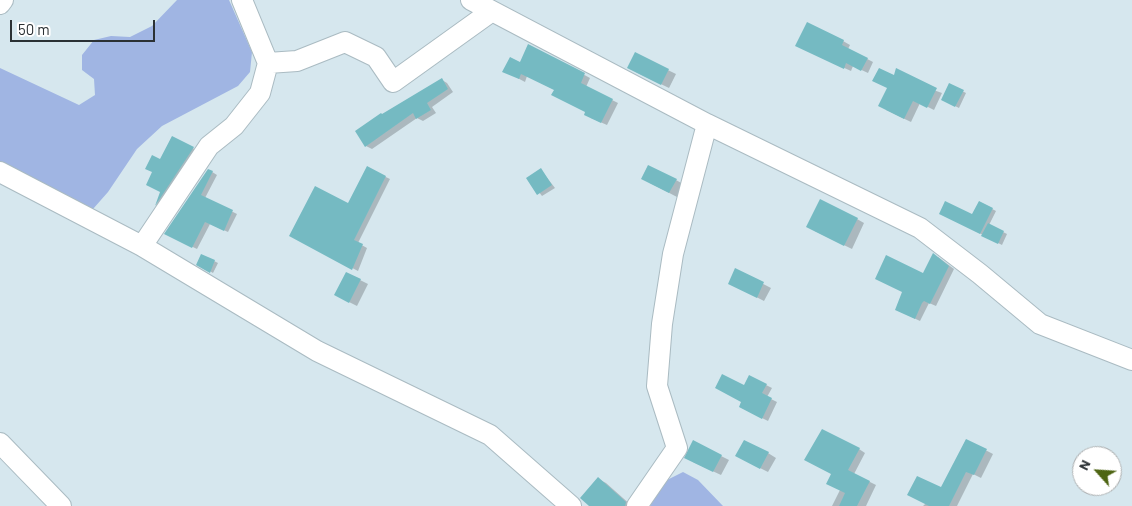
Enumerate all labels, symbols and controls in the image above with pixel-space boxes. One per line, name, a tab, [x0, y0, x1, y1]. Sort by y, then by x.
scale bar	[12, 10, 158, 42]
text: 50 m	[18, 20, 50, 38]
north arrow	[1072, 446, 1122, 496]
text: N	[1074, 457, 1094, 473]

